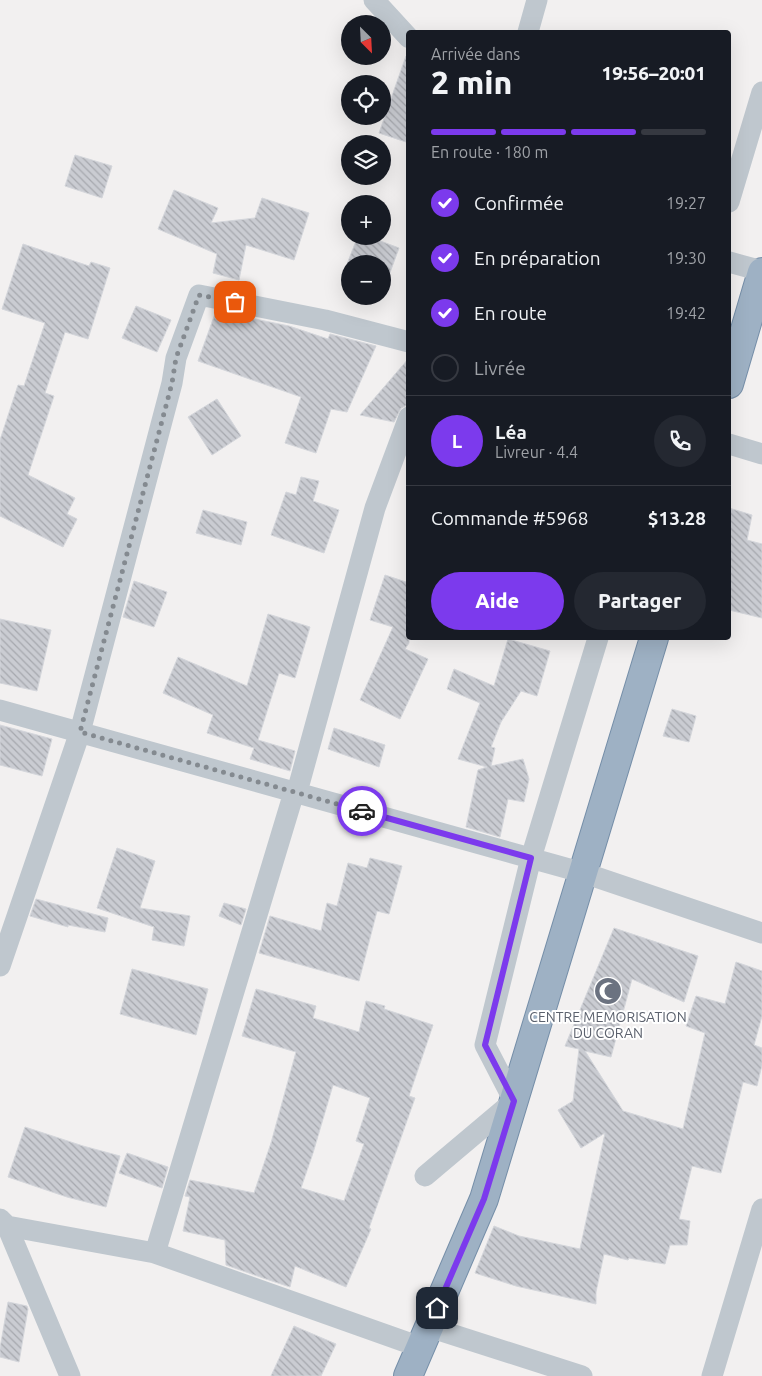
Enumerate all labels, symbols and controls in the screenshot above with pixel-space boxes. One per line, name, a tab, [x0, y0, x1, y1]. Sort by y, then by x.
north arrow	[341, 15, 391, 65]
map controls	[341, 15, 391, 305]
text: Arrivée dans	[431, 45, 520, 63]
text: 19:56–20:01	[601, 62, 706, 84]
text: 2 min	[431, 64, 512, 100]
button: locate	[341, 75, 391, 125]
button: layers	[341, 135, 391, 185]
text: En route · 180 m	[431, 143, 548, 161]
icon: check	[431, 189, 459, 217]
text: Confirmée	[474, 192, 564, 214]
text: 19:27	[666, 194, 706, 212]
button: +	[341, 195, 391, 245]
icon: check	[431, 244, 459, 272]
text: En préparation	[474, 247, 601, 269]
text: 19:30	[666, 249, 706, 267]
button: −	[341, 255, 391, 305]
pin	[214, 281, 256, 323]
icon: bag	[221, 288, 249, 316]
icon: check	[431, 299, 459, 327]
text: En route	[474, 302, 547, 324]
text: 19:42	[666, 304, 706, 322]
text: Livrée	[474, 357, 526, 379]
button: phone	[654, 415, 706, 467]
text: Léa	[495, 421, 527, 443]
text: L	[452, 430, 462, 452]
text: Livreur · 4.4	[495, 443, 578, 461]
text: Commande #5968	[431, 507, 588, 529]
text: $13.28	[648, 507, 706, 529]
button: Aide	[431, 572, 564, 630]
button: Partager	[574, 572, 706, 630]
courier	[337, 786, 387, 836]
icon: car	[348, 797, 376, 825]
mosque icon: CENTRE MEMORISATION DU CORAN	[593, 976, 623, 1006]
place label: CENTRE MEMORISATION DU CORAN	[529, 1009, 687, 1041]
pin	[416, 1287, 458, 1329]
icon: home	[423, 1294, 451, 1322]

